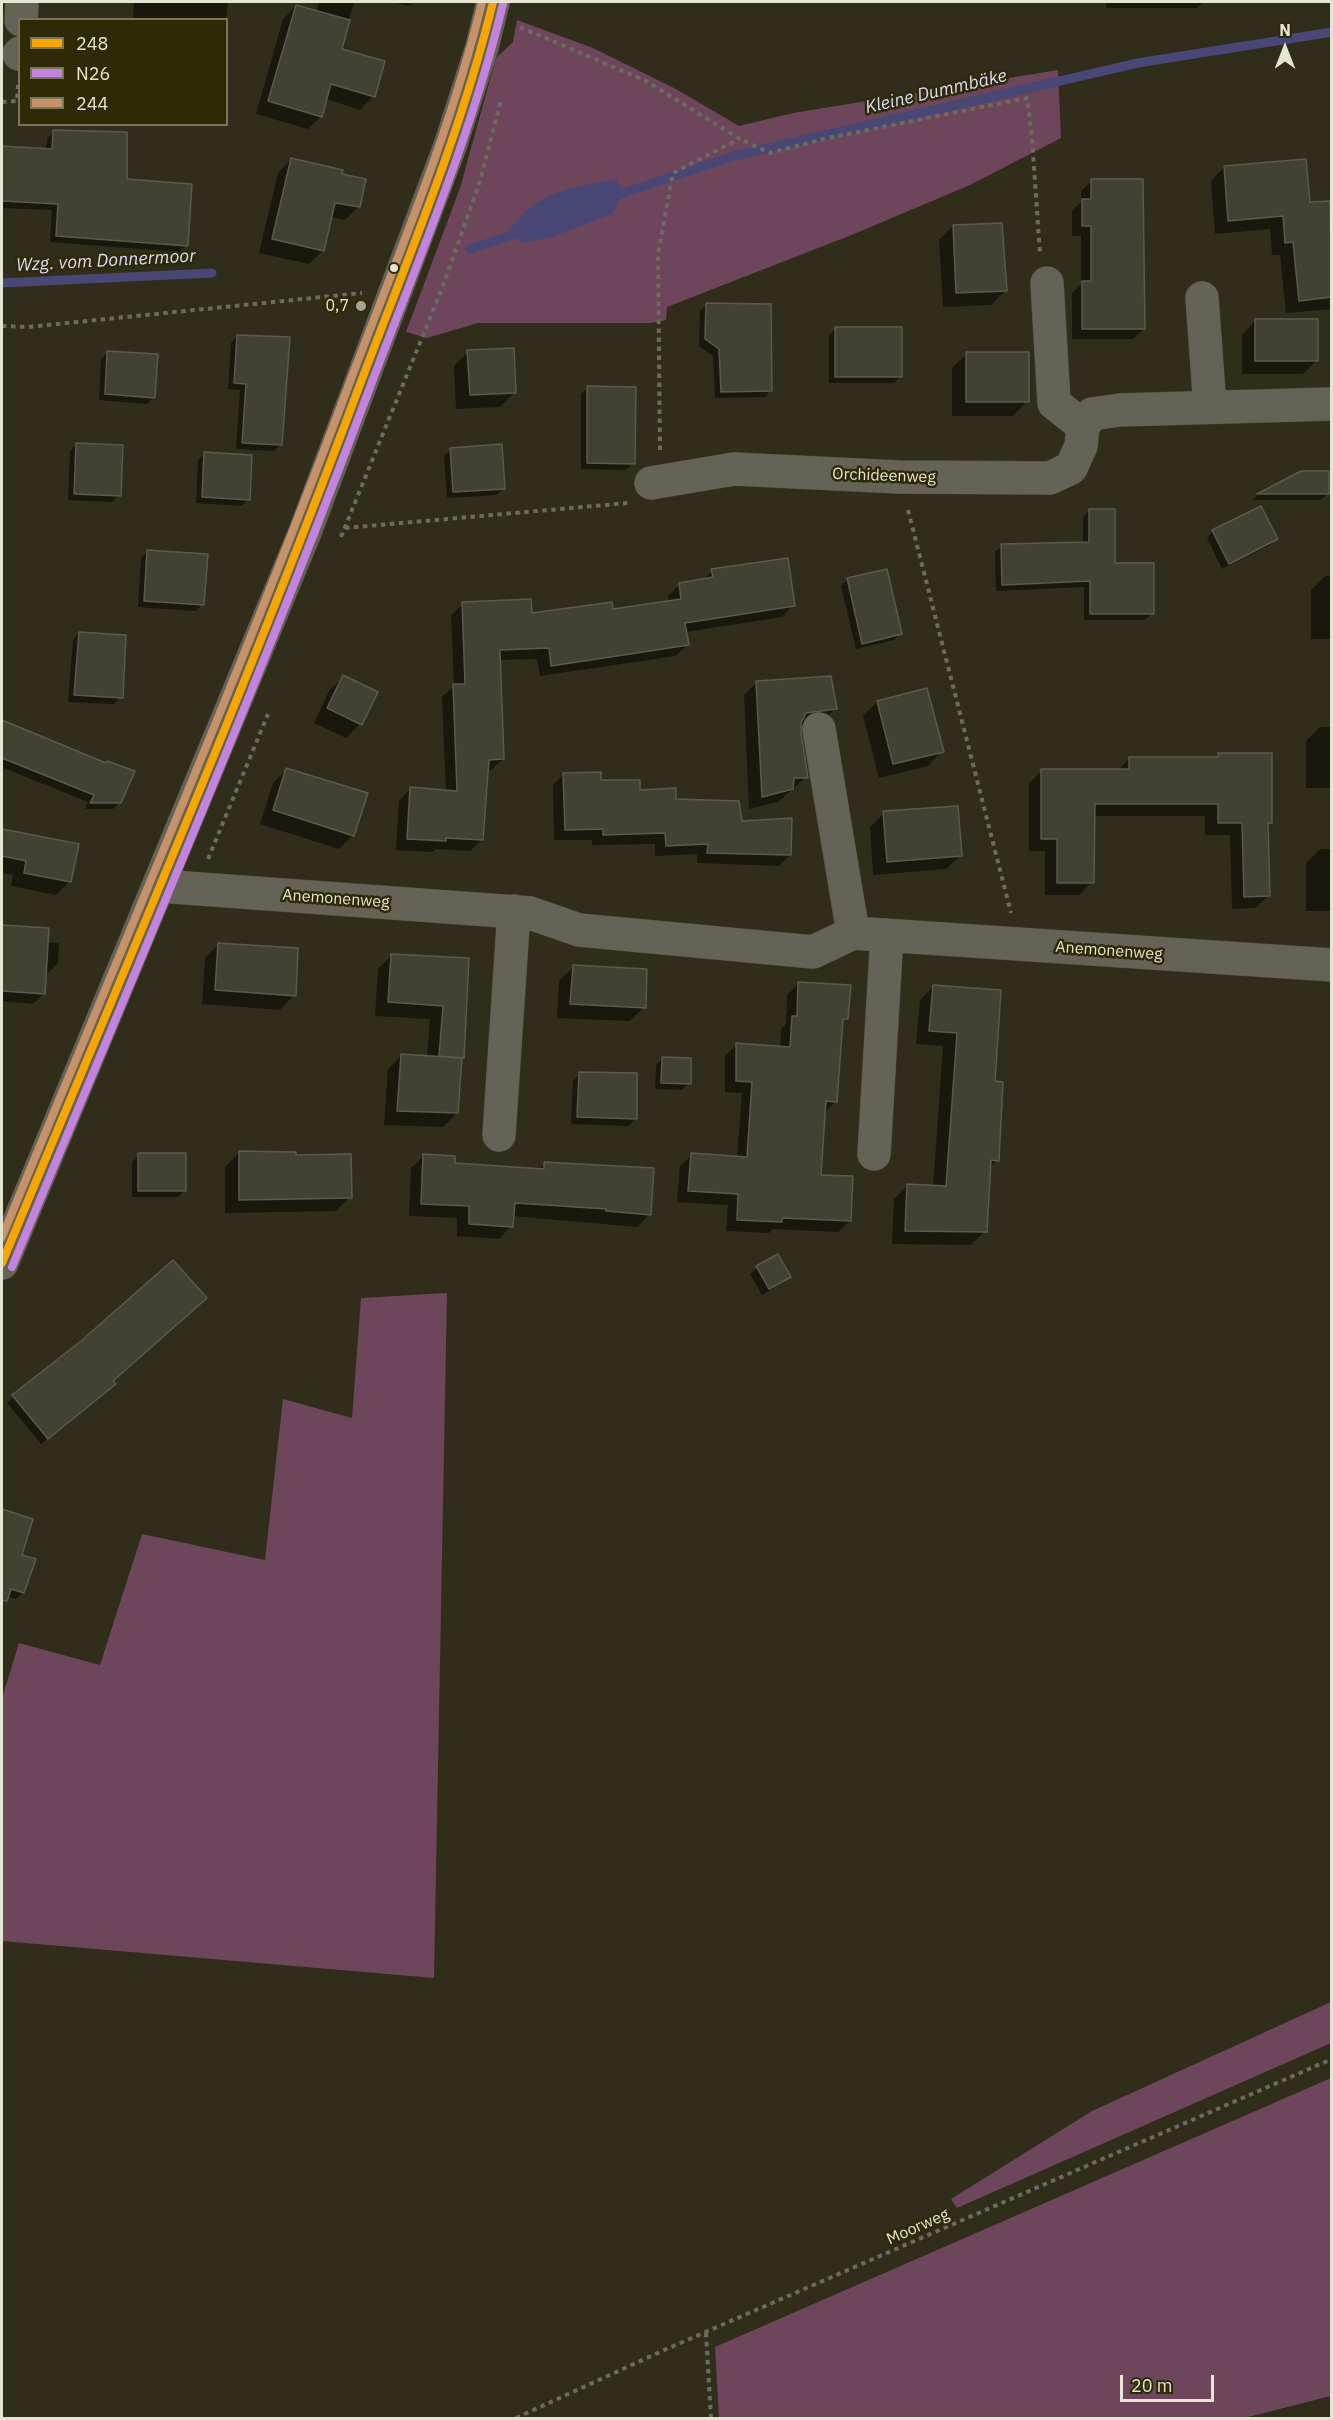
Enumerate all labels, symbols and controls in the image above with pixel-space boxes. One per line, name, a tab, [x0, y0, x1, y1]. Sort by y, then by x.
legend	[18, 18, 228, 126]
north arrow	[1255, 18, 1315, 78]
text: N	[1279, 20, 1291, 40]
text: 248	[76, 32, 108, 55]
text: N26	[76, 62, 110, 85]
water label: Kleine Dummbäke	[863, 65, 1009, 119]
text: 244	[76, 92, 108, 115]
water label: Wzg. vom Donnermoor	[16, 246, 196, 276]
unlabelled marker	[388, 262, 400, 274]
place label: 0,7	[325, 296, 349, 316]
marker: 0,7	[354, 299, 368, 313]
street label: Orchideenweg	[832, 465, 936, 487]
street label: Anemonenweg	[282, 886, 390, 912]
street label: Anemonenweg	[1055, 938, 1163, 964]
street label: Moorweg	[884, 2205, 952, 2249]
scale bar	[1123, 2363, 1218, 2401]
text: 20 m	[1131, 2374, 1173, 2397]

